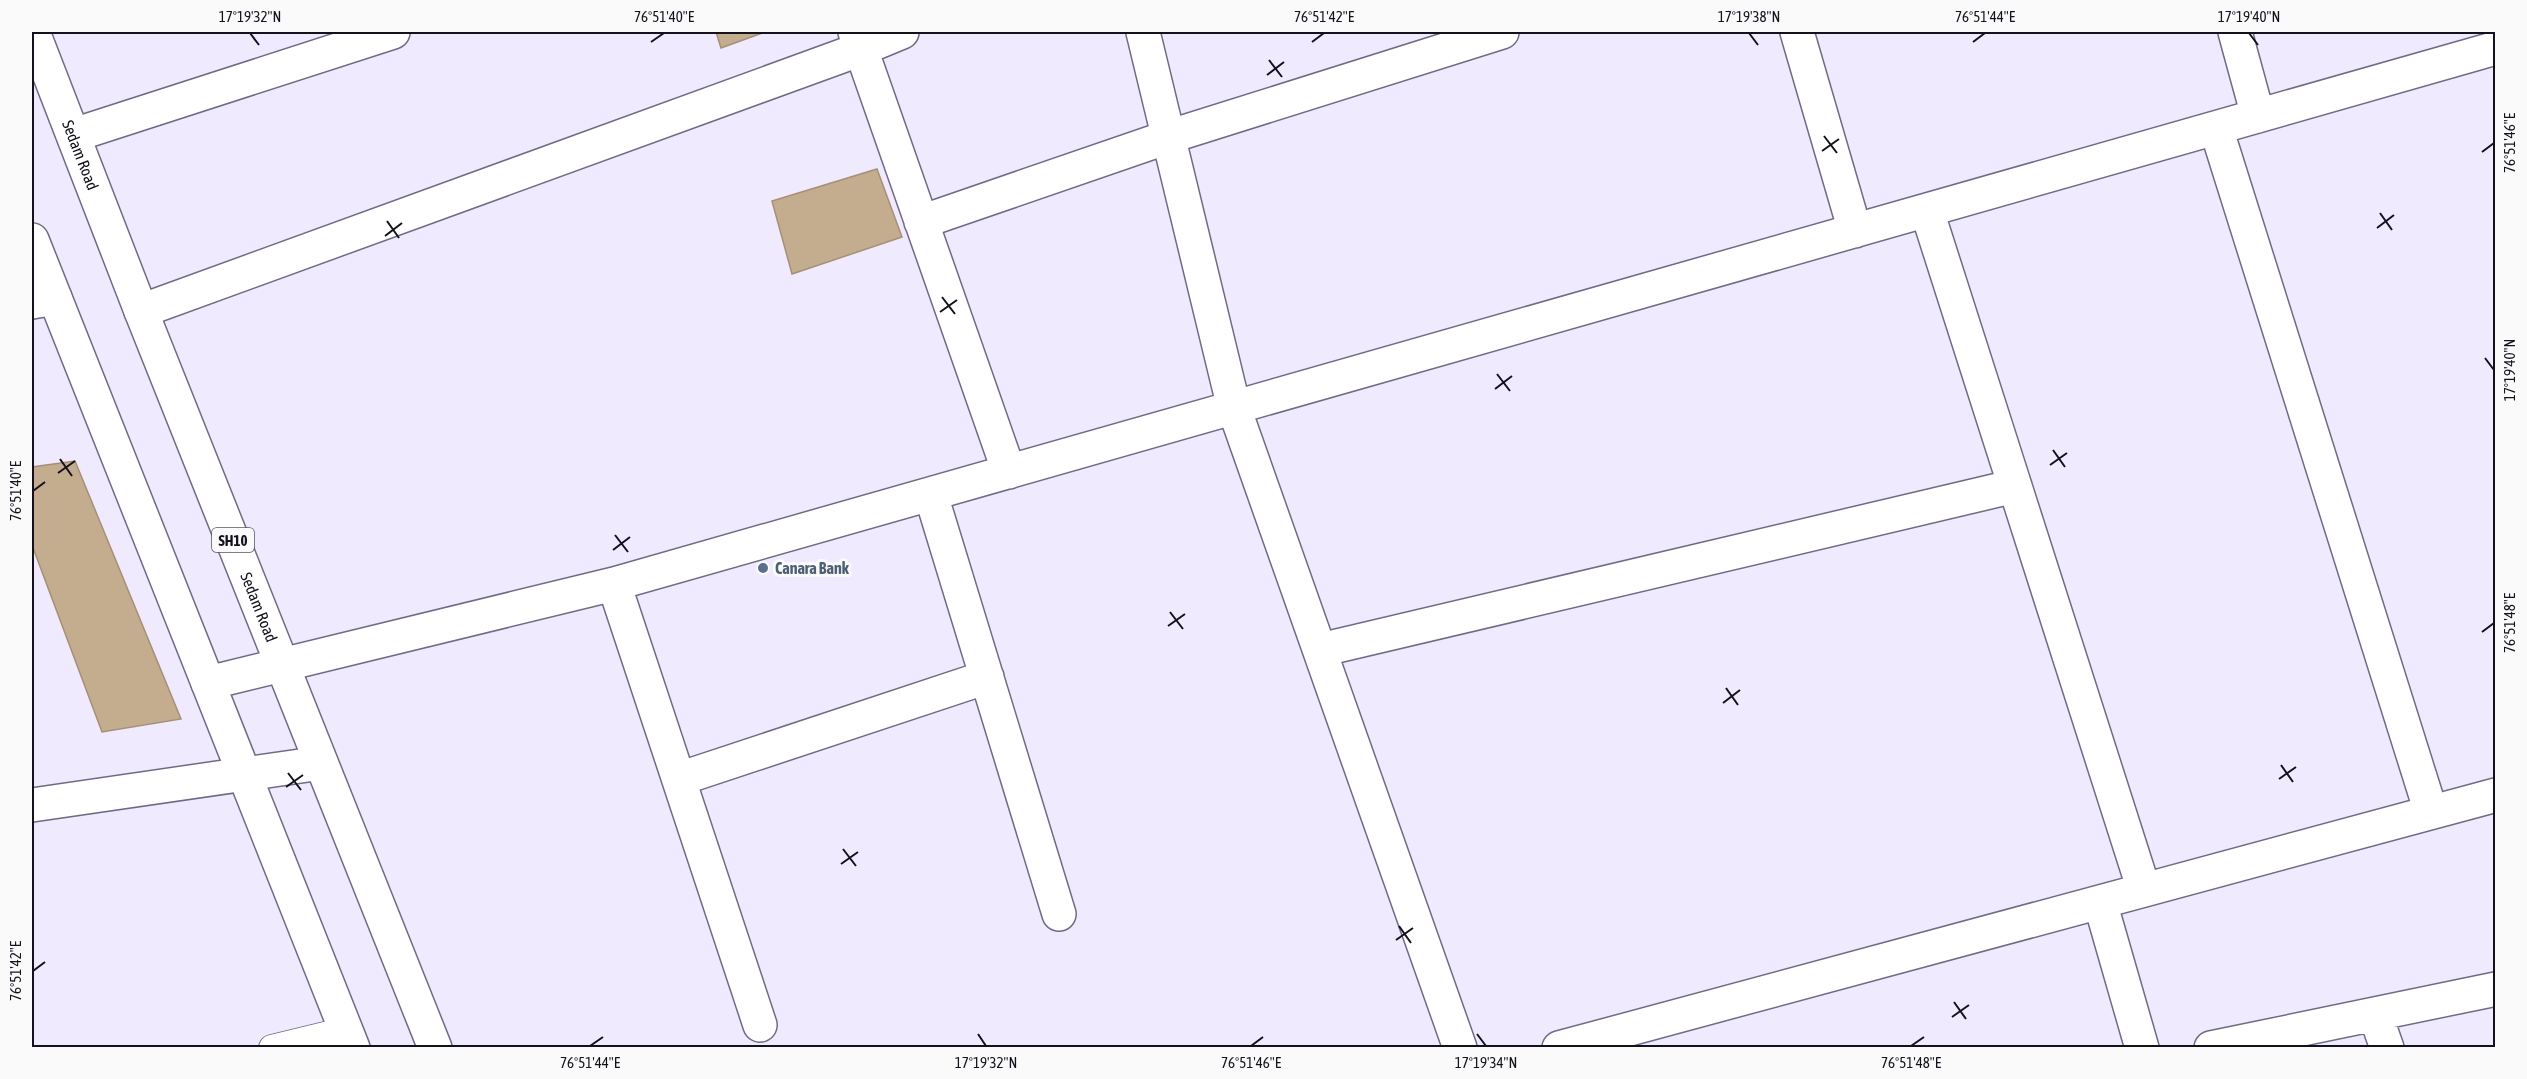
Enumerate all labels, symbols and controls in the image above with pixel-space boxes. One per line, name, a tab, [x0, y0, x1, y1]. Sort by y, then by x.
text: 17°19'32"N	[219, 8, 281, 25]
text: 76°51'40"E	[634, 8, 695, 25]
text: 76°51'42"E	[1294, 8, 1355, 25]
text: 17°19'38"N	[1718, 8, 1780, 25]
text: 76°51'44"E	[1955, 8, 2016, 25]
text: 17°19'40"N	[2218, 8, 2280, 25]
text: 76°51'46"E	[2501, 112, 2518, 173]
street label: Sedam Road	[59, 118, 102, 193]
text: 17°19'40"N	[2501, 339, 2518, 401]
text: 76°51'40"E	[7, 460, 24, 521]
road number: SH10	[212, 528, 254, 552]
place label: Canara Bank	[775, 559, 850, 577]
marker: Canara Bank	[756, 561, 770, 575]
street label: Sedam Road	[237, 570, 281, 645]
text: 76°51'48"E	[2501, 592, 2518, 653]
text: 76°51'42"E	[7, 940, 24, 1001]
text: 76°51'44"E	[560, 1054, 621, 1071]
text: 17°19'32"N	[955, 1054, 1017, 1071]
text: 76°51'46"E	[1221, 1054, 1282, 1071]
text: 17°19'34"N	[1455, 1054, 1517, 1071]
text: 76°51'48"E	[1881, 1054, 1942, 1071]

